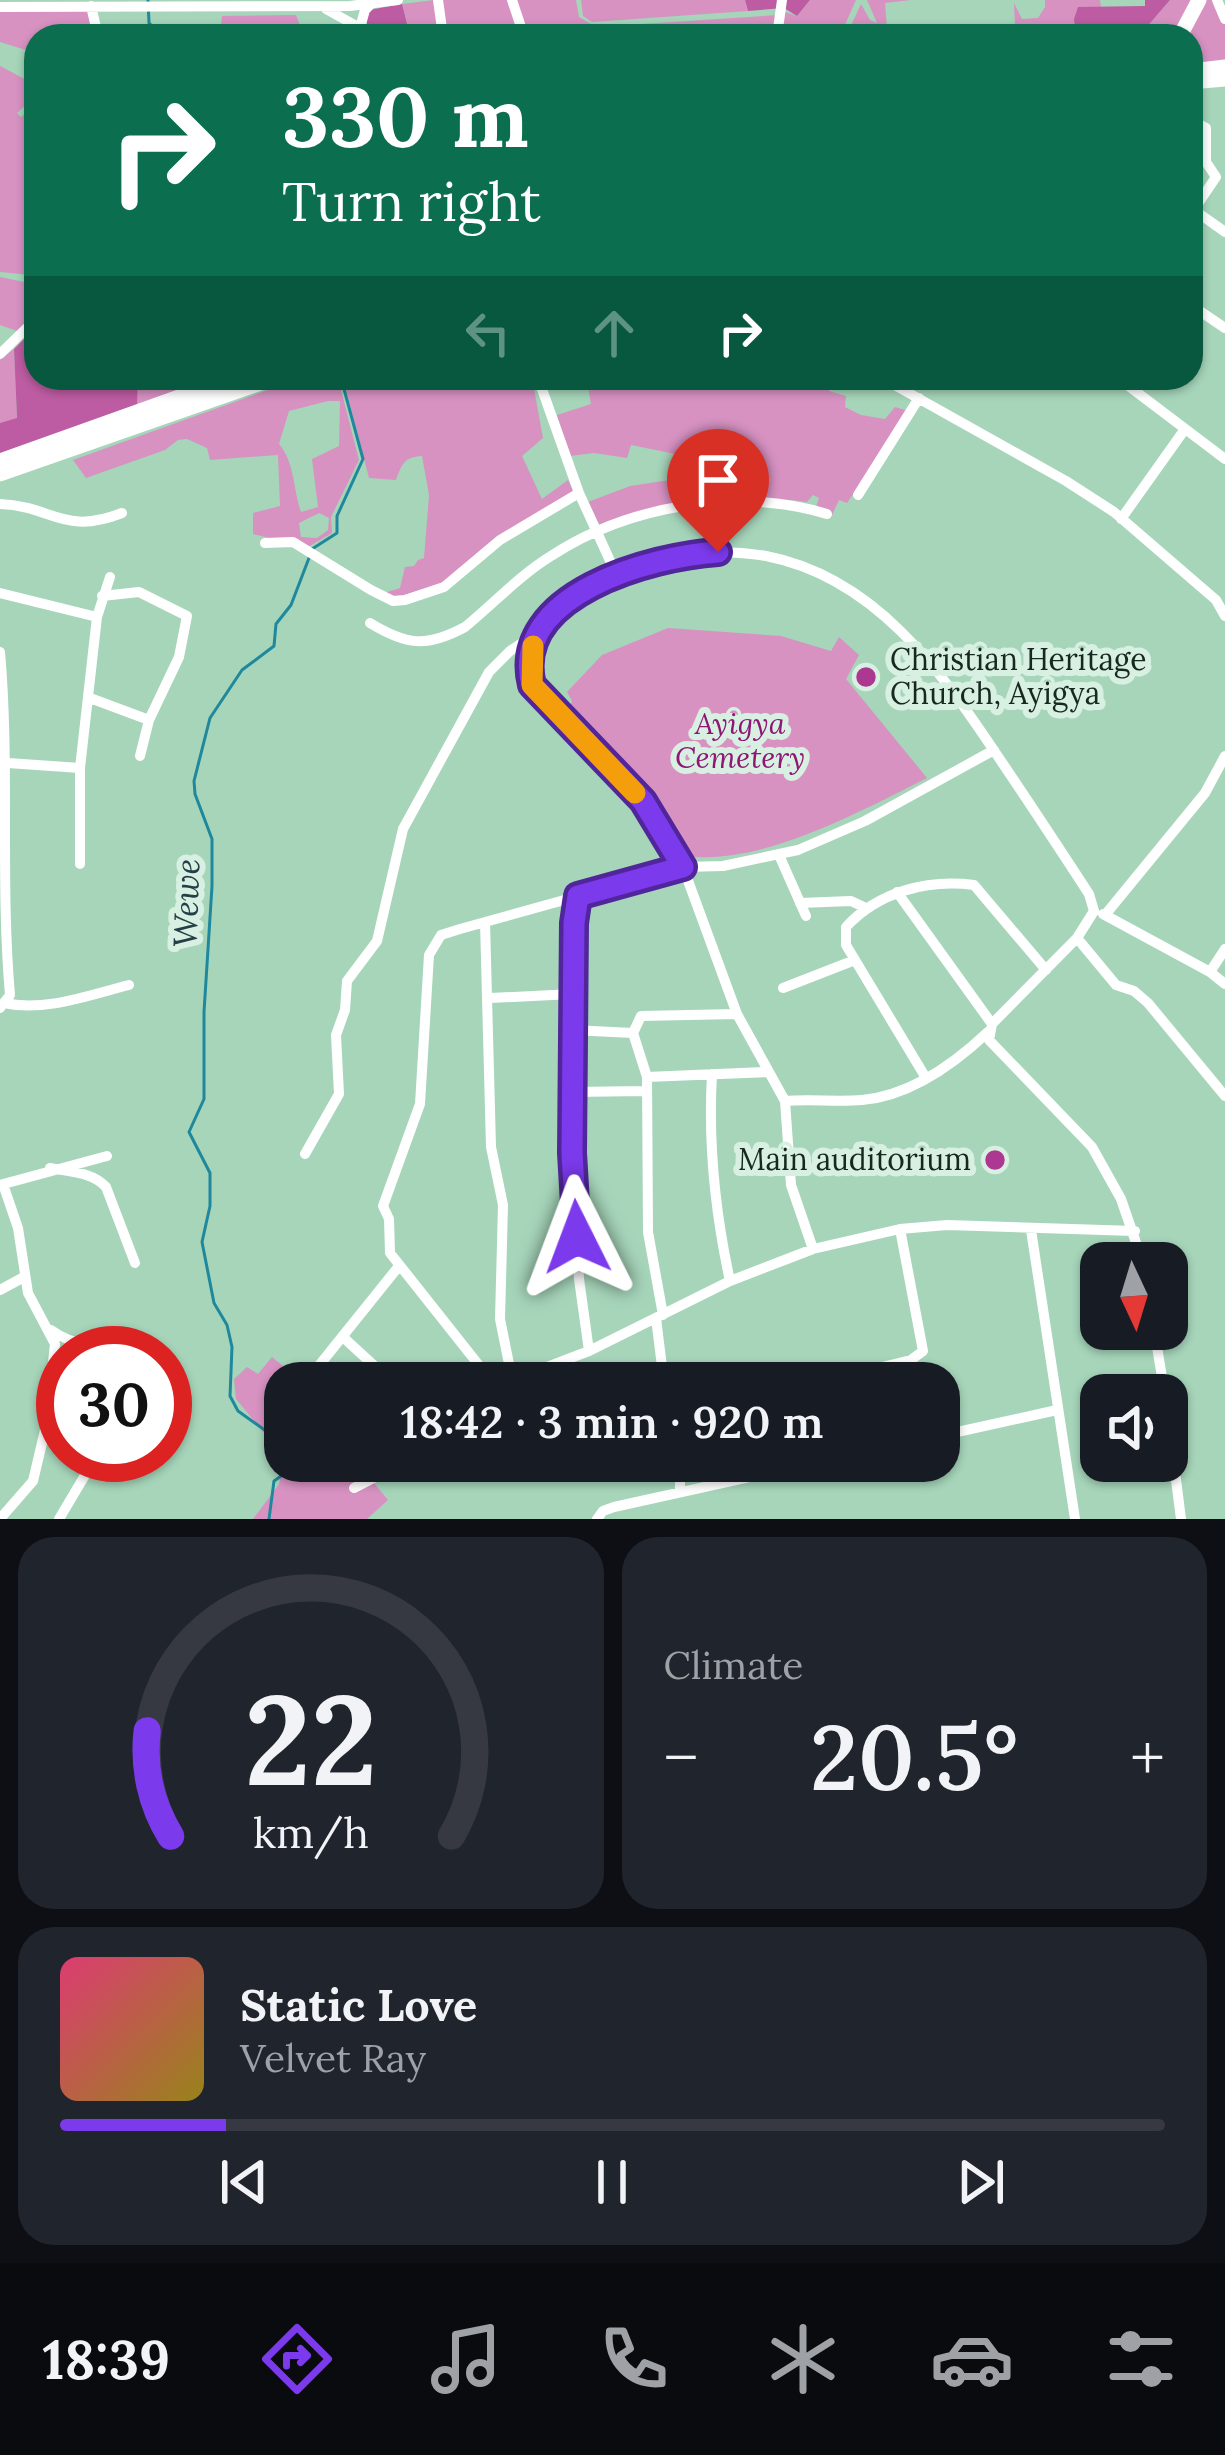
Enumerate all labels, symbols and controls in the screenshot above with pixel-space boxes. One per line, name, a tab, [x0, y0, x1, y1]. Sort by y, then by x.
text: 330 m	[282, 62, 529, 170]
icon: right	[84, 72, 240, 228]
text: Turn right	[282, 167, 541, 236]
icon: left	[455, 300, 521, 366]
icon: ahead	[581, 300, 647, 366]
icon: right	[707, 300, 773, 366]
pin	[667, 429, 769, 552]
icon: arrive	[685, 447, 751, 513]
place label: Christian Heritage Church, Ayigya	[890, 640, 1147, 713]
marker: Christian Heritage Church, Ayigya	[853, 664, 879, 690]
park label: Ayigya Cemetery	[675, 704, 805, 776]
water label: Wewe	[163, 858, 209, 948]
place label: Main auditorium	[738, 1140, 971, 1178]
marker: Main auditorium	[982, 1147, 1008, 1173]
position arrow	[514, 1174, 640, 1300]
north arrow	[1080, 1242, 1188, 1350]
map controls	[1080, 1242, 1188, 1482]
speed limit sign: 30	[36, 1326, 192, 1482]
button: sound	[1080, 1374, 1188, 1482]
text: 18:42 · 3 min · 920 m	[401, 1393, 823, 1450]
text: Climate	[664, 1640, 803, 1690]
text: 22	[244, 1659, 377, 1819]
text: 20.5°	[810, 1699, 1019, 1815]
text: −	[664, 1715, 698, 1799]
text: +	[1130, 1715, 1165, 1799]
text: km/h	[253, 1805, 369, 1860]
text: Static Love	[240, 1976, 477, 2033]
text: Velvet Ray	[240, 2033, 426, 2083]
icon: previous	[211, 2149, 277, 2215]
icon: pause	[579, 2149, 645, 2215]
icon: next	[948, 2149, 1014, 2215]
icon: directions	[255, 2317, 339, 2401]
icon: music	[424, 2317, 508, 2401]
icon: phone	[592, 2317, 676, 2401]
icon: climate	[761, 2317, 845, 2401]
icon: car	[930, 2317, 1014, 2401]
icon: filters	[1099, 2317, 1183, 2401]
text: 18:39	[42, 2325, 170, 2394]

